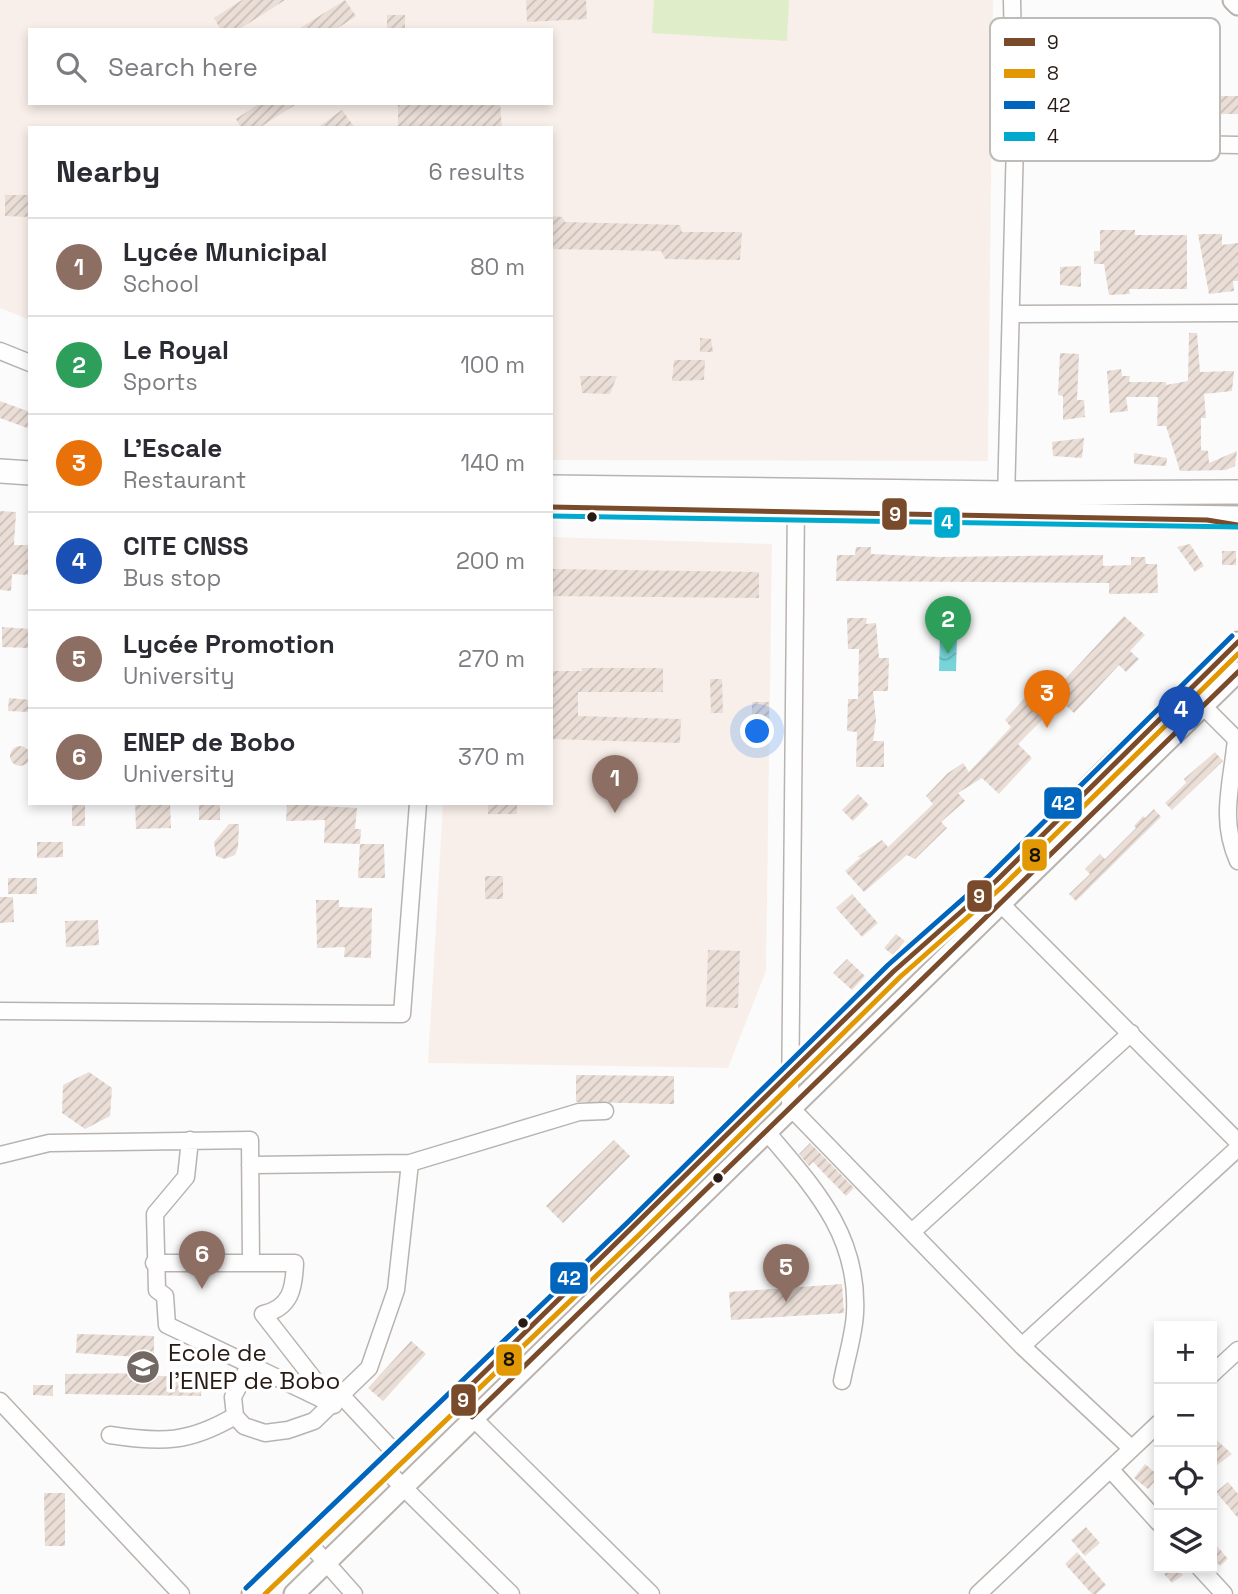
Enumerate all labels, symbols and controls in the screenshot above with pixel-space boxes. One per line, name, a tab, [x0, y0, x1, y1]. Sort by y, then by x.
legend	[990, 18, 1220, 161]
search box	[28, 28, 553, 105]
text: 9	[1047, 30, 1059, 55]
icon: search	[52, 48, 90, 86]
text: Search here	[108, 50, 258, 84]
text: 8	[1047, 61, 1059, 86]
text: 42	[1047, 93, 1070, 118]
text: 4	[1047, 124, 1059, 149]
text: Nearby	[56, 152, 160, 191]
text: 6 results	[429, 157, 525, 187]
text: Lycée Municipal	[123, 235, 328, 269]
text: 1	[74, 252, 84, 282]
text: 80 m	[470, 252, 525, 282]
text: School	[123, 269, 199, 299]
text: Le Royal	[123, 333, 229, 367]
text: 2	[72, 350, 86, 380]
text: 100 m	[460, 350, 525, 380]
text: Sports	[123, 367, 198, 397]
text: L'Escale	[123, 431, 222, 465]
text: 3	[72, 448, 86, 478]
text: 140 m	[461, 448, 525, 478]
text: Restaurant	[123, 465, 246, 495]
line badge: 9	[881, 497, 908, 531]
text: 9	[889, 502, 901, 527]
line badge: 4	[933, 506, 961, 539]
unlabelled marker	[585, 510, 599, 524]
text: 4	[941, 510, 953, 535]
text: CITE CNSS	[123, 529, 249, 563]
text: 4	[72, 546, 86, 576]
text: 200 m	[456, 546, 525, 576]
text: Bus stop	[123, 563, 221, 593]
pin: 2	[925, 596, 971, 654]
text: Lycée Promotion	[123, 627, 335, 661]
text: 5	[72, 644, 86, 674]
text: 270 m	[458, 644, 525, 674]
text: University	[123, 661, 234, 691]
pin: 3	[1024, 670, 1070, 728]
pin: 4	[1158, 686, 1204, 744]
your location	[740, 714, 774, 748]
text: ENEP de Bobo	[123, 725, 295, 759]
text: 6	[72, 742, 86, 772]
text: 370 m	[458, 742, 525, 772]
pin: 1	[592, 755, 638, 813]
text: University	[123, 759, 234, 789]
line badge: 42	[1043, 786, 1083, 820]
text: 42	[1051, 791, 1075, 816]
line badge: 8	[1021, 838, 1048, 872]
text: 8	[1029, 843, 1041, 868]
line badge: 9	[966, 879, 993, 913]
text: 9	[973, 884, 985, 909]
unlabelled marker	[711, 1171, 725, 1185]
pin: 6	[179, 1231, 225, 1289]
pin: 5	[763, 1244, 809, 1302]
line badge: 42	[549, 1261, 589, 1295]
text: 42	[557, 1266, 581, 1291]
unlabelled marker	[516, 1316, 530, 1330]
map controls	[1154, 1321, 1217, 1573]
button: +	[1154, 1321, 1217, 1384]
place label: Ecole de l'ENEP de Bobo	[168, 1337, 340, 1396]
line badge: 8	[495, 1343, 523, 1377]
text: 8	[503, 1347, 515, 1372]
school or university icon: Ecole de l'ENEP de Bobo	[124, 1348, 162, 1386]
line badge: 9	[450, 1383, 477, 1417]
button: −	[1154, 1384, 1217, 1447]
text: 9	[457, 1388, 469, 1413]
button: locate	[1154, 1447, 1217, 1510]
button: layers	[1154, 1510, 1217, 1573]

